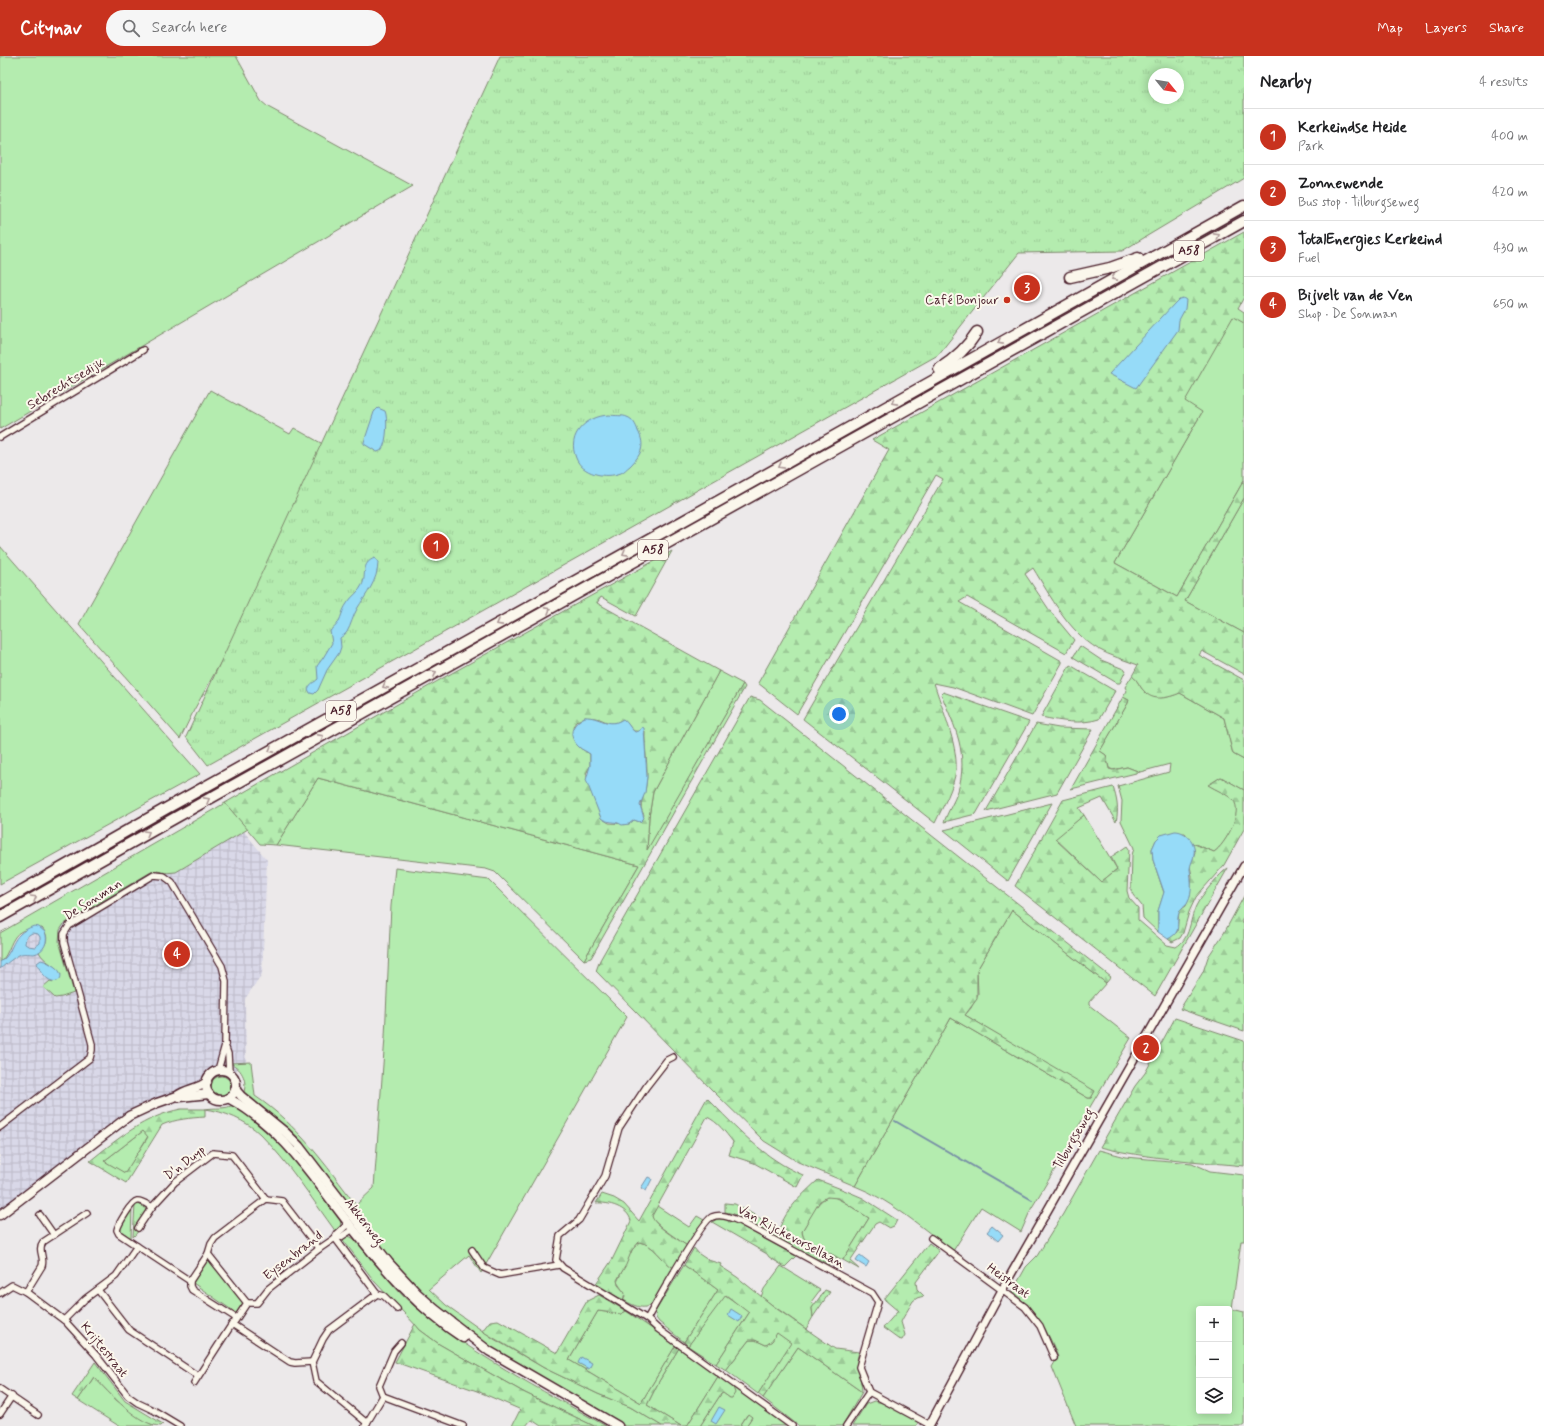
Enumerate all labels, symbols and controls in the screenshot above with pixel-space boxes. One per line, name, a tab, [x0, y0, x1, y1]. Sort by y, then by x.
search box	[106, 10, 386, 46]
text: Citynav	[20, 16, 82, 41]
icon: search	[120, 17, 142, 39]
text: Search here	[152, 18, 227, 38]
text: Map	[1377, 19, 1403, 37]
text: Layers	[1425, 19, 1467, 37]
text: Share	[1489, 19, 1524, 37]
north arrow	[1148, 68, 1184, 104]
text: Nearby	[1260, 71, 1312, 93]
text: 4 results	[1479, 74, 1528, 91]
text: Kerkeindse Heide	[1298, 118, 1407, 138]
text: 1	[1270, 128, 1276, 145]
text: 400 m	[1491, 128, 1528, 145]
text: Park	[1298, 138, 1324, 155]
text: Zonnewende	[1298, 174, 1383, 194]
text: 2	[1270, 184, 1276, 201]
text: 420 m	[1492, 184, 1528, 201]
text: Bus stop · Tilburgseweg	[1298, 194, 1419, 211]
text: TotalEnergies Kerkeind	[1298, 230, 1442, 250]
one-way arrow	[1213, 233, 1220, 240]
text: 3	[1270, 240, 1276, 257]
text: 430 m	[1493, 240, 1528, 257]
road number: A58	[1174, 241, 1204, 261]
text: Fuel	[1298, 250, 1320, 267]
pin: 3	[1014, 273, 1040, 303]
one-way arrow	[1111, 274, 1118, 281]
text: Bijvelt van de Ven	[1298, 286, 1413, 306]
place label: Café Bonjour	[925, 292, 1000, 309]
marker: Café Bonjour	[1002, 295, 1012, 305]
text: 4	[1269, 296, 1277, 313]
text: 650 m	[1493, 296, 1528, 313]
text: Shop · De Sonman	[1298, 306, 1398, 323]
one-way arrow	[997, 337, 1004, 344]
street label: Sebrechtsedijk	[24, 354, 108, 414]
one-way arrow	[891, 397, 898, 404]
one-way arrow	[778, 461, 785, 468]
pin: 1	[423, 531, 449, 561]
road number: A58	[638, 540, 668, 560]
one-way arrow	[621, 549, 629, 556]
one-way arrow	[543, 607, 551, 614]
one-way arrow	[496, 619, 503, 626]
one-way arrow	[430, 671, 437, 678]
one-way arrow	[382, 682, 389, 689]
road number: A58	[326, 701, 356, 721]
your location	[829, 704, 849, 724]
one-way arrow	[316, 734, 324, 741]
one-way arrow	[268, 745, 276, 752]
one-way arrow	[203, 797, 210, 804]
one-way arrow	[143, 831, 150, 838]
street label: De Sonman	[61, 875, 125, 925]
one-way arrow	[30, 895, 37, 902]
pin: 4	[164, 939, 190, 969]
pin: 2	[1133, 1033, 1159, 1063]
street label: Tilburgseweg	[1050, 1105, 1100, 1174]
street label: D'n Duyp	[161, 1142, 209, 1184]
street label: Akkerweg	[339, 1195, 388, 1250]
street label: Van Rijckevorsellaan	[734, 1202, 848, 1272]
street label: Eysenbrand	[260, 1227, 326, 1285]
street label: Heistraat	[983, 1260, 1033, 1302]
map controls	[1196, 1306, 1232, 1414]
button: +	[1196, 1306, 1232, 1342]
street label: Krijtestraat	[76, 1319, 132, 1381]
button: −	[1196, 1342, 1232, 1378]
button: layers	[1196, 1378, 1232, 1414]

